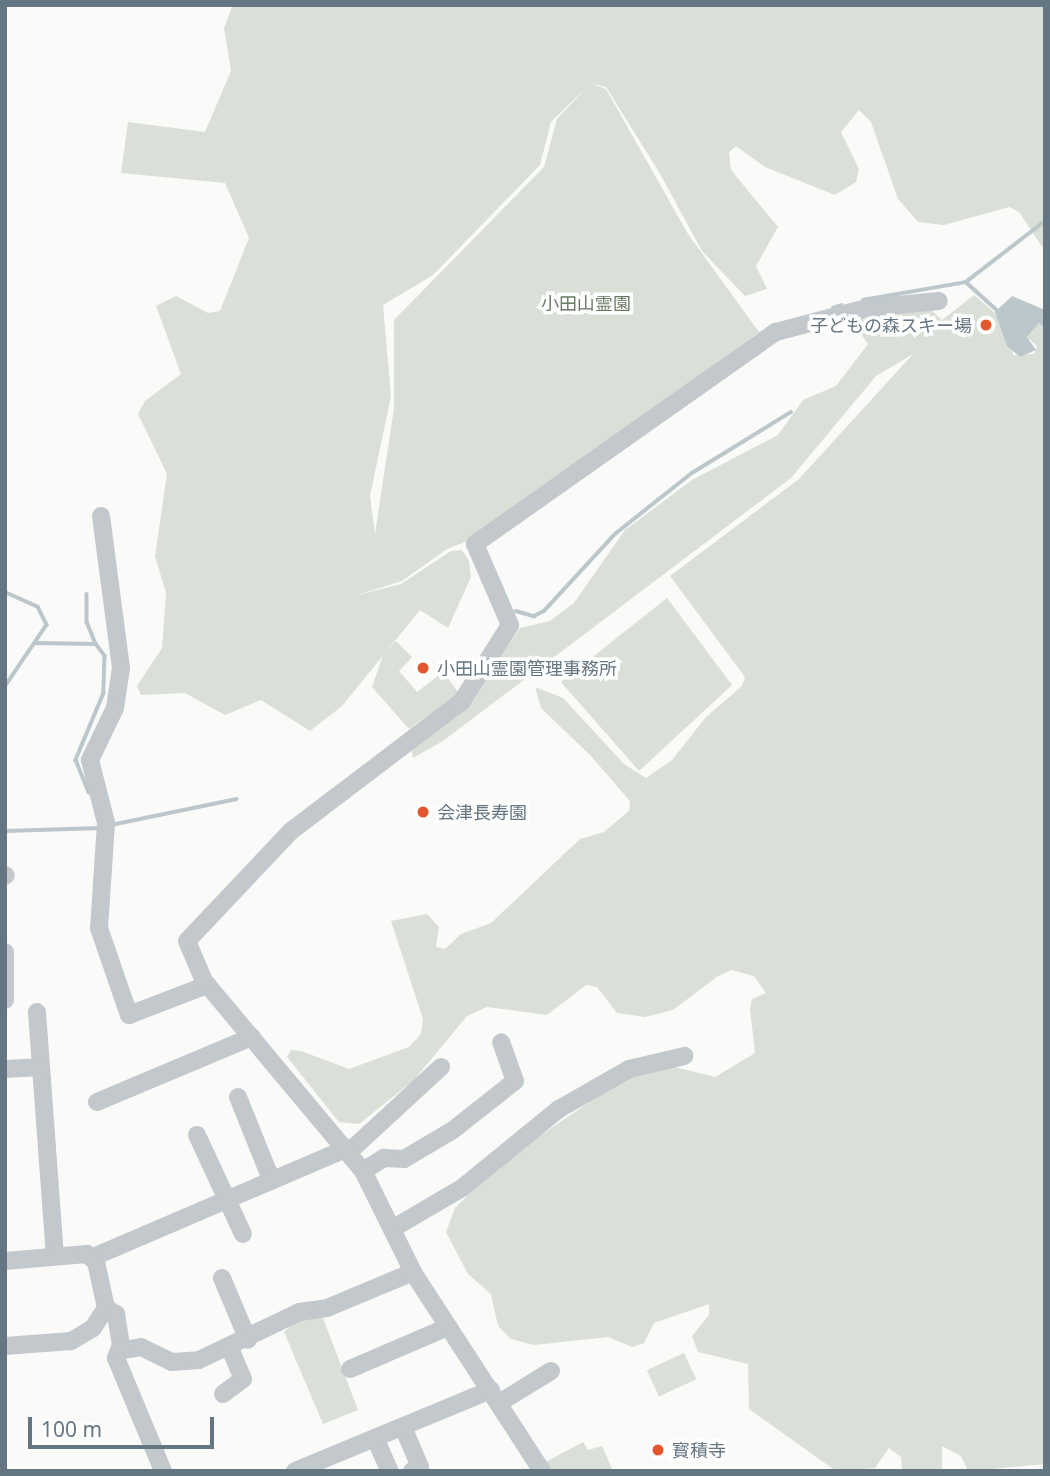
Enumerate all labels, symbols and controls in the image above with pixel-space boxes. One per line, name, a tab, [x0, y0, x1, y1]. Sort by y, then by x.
park label: 小田山霊園	[541, 292, 631, 314]
place label: 子どもの森スキー場	[810, 314, 972, 336]
marker: 子どもの森スキー場	[978, 317, 994, 333]
place label: 小田山霊園管理事務所	[437, 657, 617, 679]
marker: 小田山霊園管理事務所	[415, 660, 431, 676]
place label: 会津長寿園	[437, 801, 527, 823]
marker: 会津長寿園	[415, 804, 431, 820]
scale bar	[32, 1402, 217, 1446]
text: 100 m	[41, 1415, 102, 1443]
place label: 寳積寺	[672, 1439, 726, 1461]
marker: 寳積寺	[650, 1442, 666, 1458]

